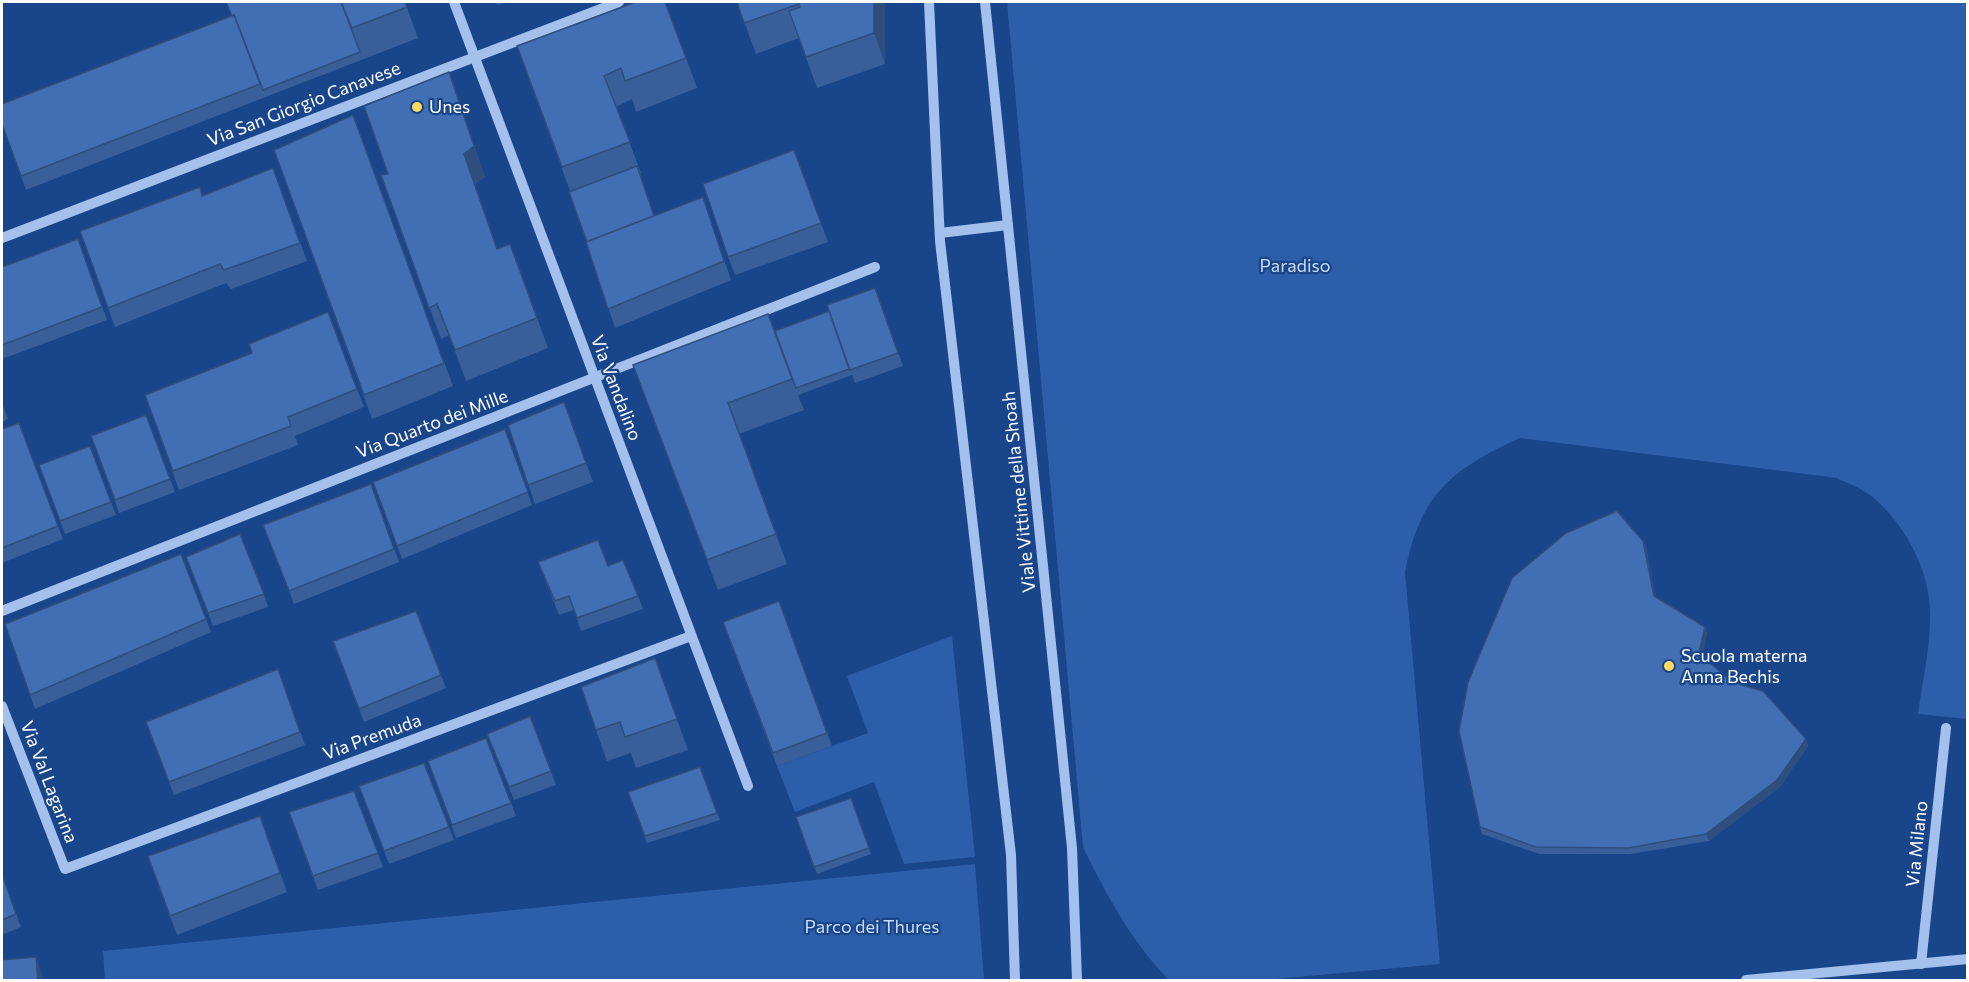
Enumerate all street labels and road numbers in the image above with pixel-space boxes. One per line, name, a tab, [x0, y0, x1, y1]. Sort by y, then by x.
street label: Via San Giorgio Canavese	[204, 56, 403, 150]
street label: Via Vandalino	[587, 332, 647, 443]
street label: Via Quarto dei Mille	[352, 384, 511, 462]
street label: Viale Vittime della Shoah	[996, 390, 1040, 594]
street label: Via Premuda	[319, 708, 424, 764]
street label: Via Val Lagarina	[17, 717, 83, 846]
street label: Via Milano	[1901, 800, 1931, 888]

